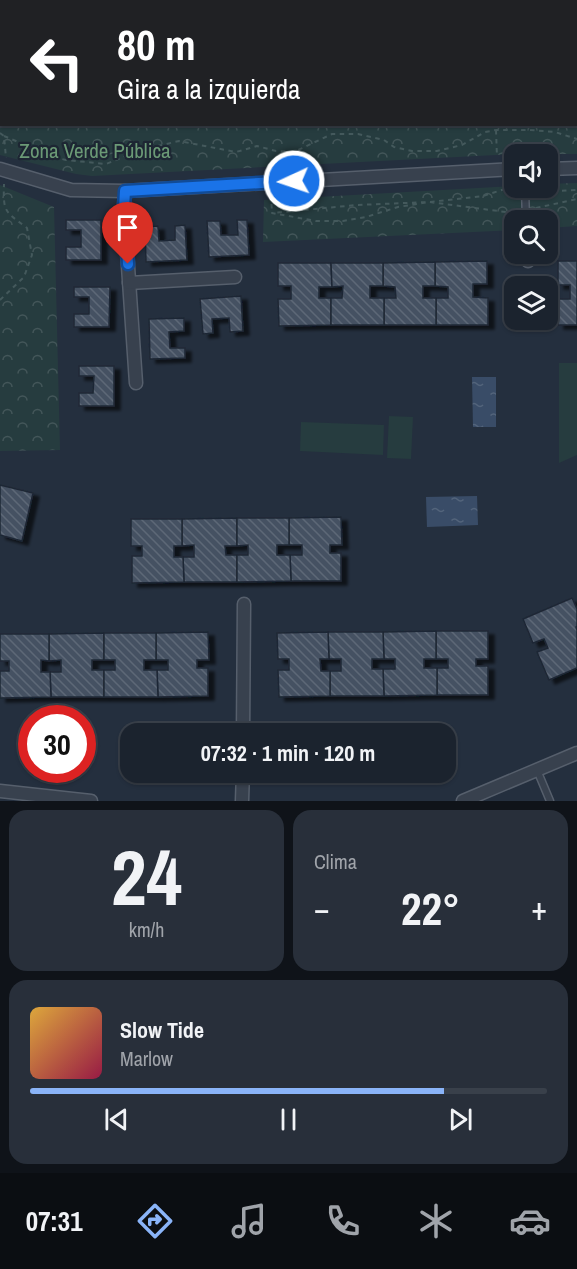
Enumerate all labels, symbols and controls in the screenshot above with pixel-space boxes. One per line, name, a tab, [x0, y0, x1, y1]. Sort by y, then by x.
text: 80 m	[117, 17, 196, 73]
icon: left	[18, 24, 96, 102]
text: Gira a la izquierda	[117, 71, 300, 107]
park label: Zona Verde Pública	[19, 136, 171, 165]
map controls	[504, 144, 558, 330]
button: sound	[504, 144, 558, 198]
position arrow	[262, 149, 326, 213]
pin	[102, 202, 153, 264]
button: search	[504, 210, 558, 264]
icon: arrive	[111, 211, 144, 244]
button: layers	[504, 276, 558, 330]
speed limit sign: 30	[18, 705, 96, 783]
text: 07:32 · 1 min · 120 m	[201, 738, 375, 768]
text: 24	[111, 824, 182, 929]
text: Clima	[314, 848, 357, 875]
text: 22°	[401, 878, 460, 939]
text: −	[314, 886, 330, 930]
text: +	[531, 886, 547, 930]
text: km/h	[129, 916, 164, 943]
text: Slow Tide	[120, 1015, 204, 1045]
text: Marlow	[120, 1045, 173, 1072]
icon: previous	[100, 1103, 133, 1136]
icon: pause	[272, 1103, 305, 1136]
icon: next	[444, 1103, 477, 1136]
icon: directions	[134, 1200, 176, 1242]
icon: music	[228, 1200, 270, 1242]
icon: phone	[322, 1200, 364, 1242]
icon: climate	[415, 1200, 457, 1242]
icon: car	[509, 1200, 551, 1242]
text: 07:31	[26, 1203, 82, 1239]

